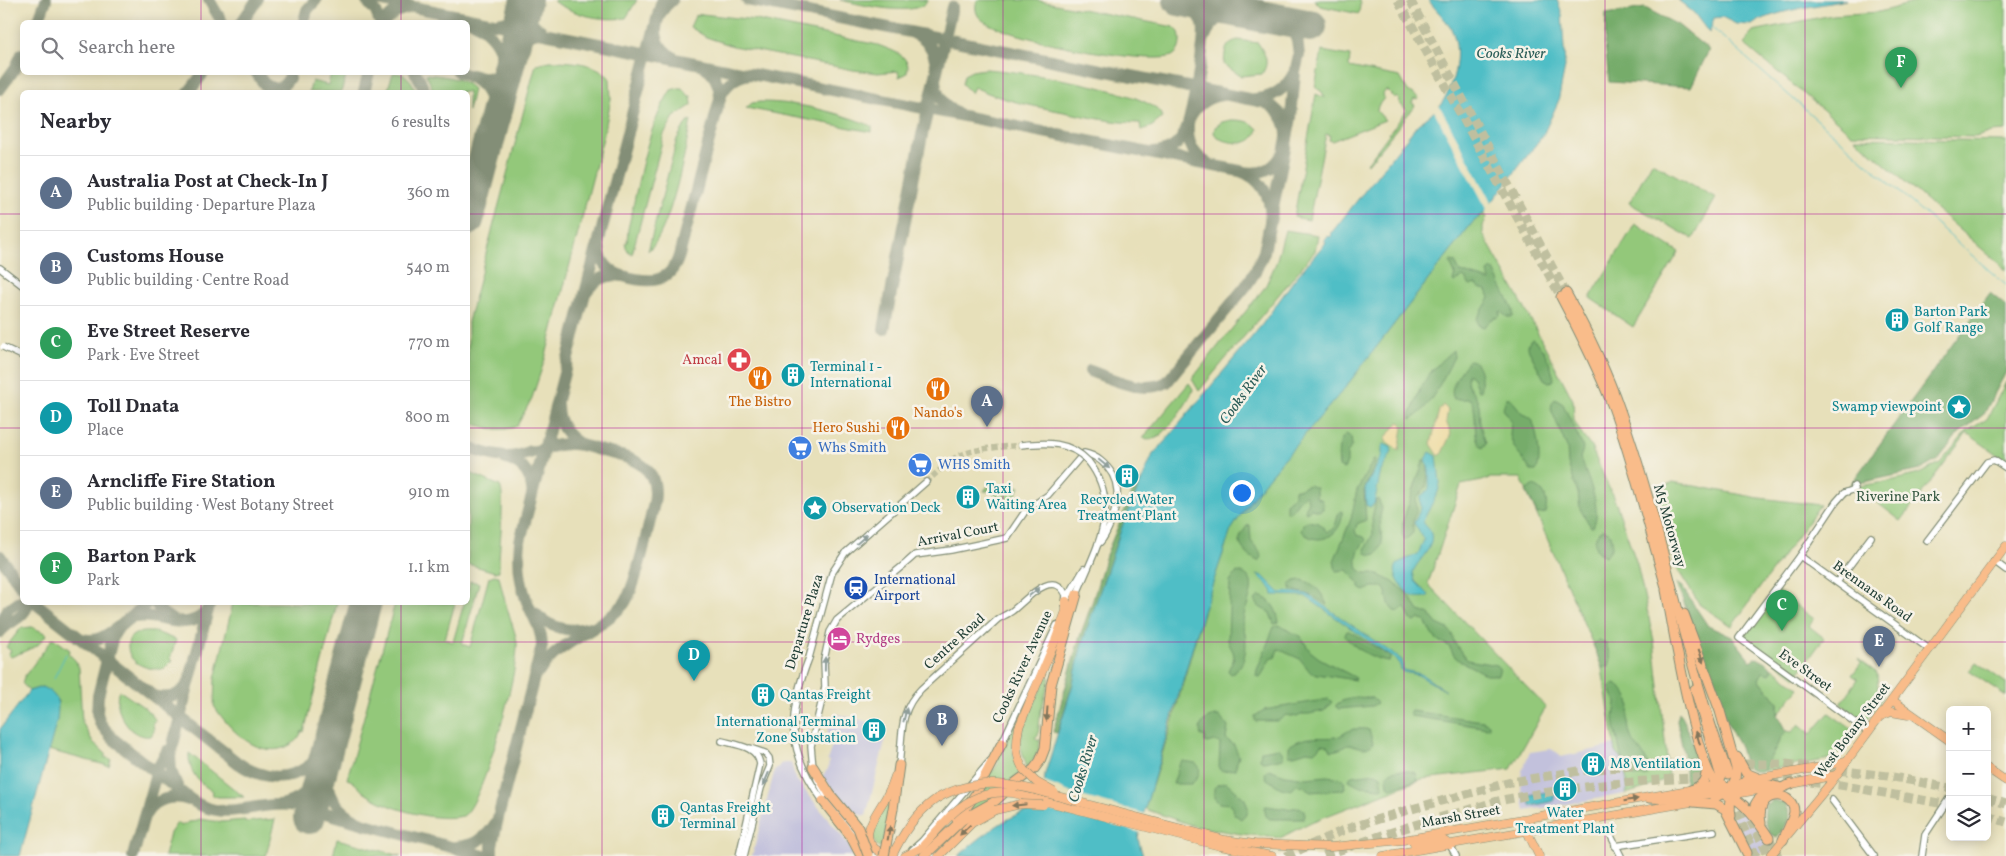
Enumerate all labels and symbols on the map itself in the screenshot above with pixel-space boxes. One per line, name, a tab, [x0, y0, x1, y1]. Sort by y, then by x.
water label: Cooks River	[1476, 44, 1546, 65]
pin: F	[1885, 47, 1917, 88]
place label: Barton Park Golf Range	[1914, 303, 1988, 338]
building icon: Barton Park Golf Range	[1884, 307, 1910, 333]
pharmacy icon: Amcal	[726, 347, 752, 373]
place label: Amcal	[682, 351, 722, 370]
place label: Terminal 1 - International	[810, 358, 892, 393]
water label: Cooks River	[1215, 360, 1273, 429]
building icon: Terminal 1 - International	[780, 362, 806, 388]
restaurant icon: The Bistro	[747, 365, 773, 391]
restaurant icon: Nando's	[925, 376, 951, 402]
pin: A	[971, 386, 1003, 427]
place label: The Bistro	[729, 393, 791, 412]
place icon: Swamp viewpoint	[1946, 394, 1972, 420]
place label: Swamp viewpoint	[1832, 398, 1942, 417]
place label: Nando's	[913, 404, 963, 423]
restaurant icon: Hero Sushi	[885, 415, 911, 441]
place label: Hero Sushi	[813, 419, 880, 438]
supermarket icon: Whs Smith	[787, 435, 813, 461]
place label: Whs Smith	[818, 439, 887, 458]
supermarket icon: WHS Smith	[907, 452, 933, 478]
place label: WHS Smith	[938, 456, 1011, 475]
one-way arrow	[1098, 459, 1111, 470]
building icon: Recycled Water Treatment Plant	[1114, 463, 1140, 489]
place label: Taxi Waiting Area	[986, 480, 1067, 515]
your location	[1229, 480, 1255, 506]
street label: M5 Motorway	[1648, 482, 1690, 570]
building icon: Taxi Waiting Area	[955, 484, 981, 510]
park label: Riverine Park	[1856, 488, 1940, 507]
place label: Recycled Water Treatment Plant	[1077, 491, 1177, 526]
place icon: Observation Deck	[802, 495, 828, 521]
place label: Observation Deck	[832, 499, 941, 518]
street label: Arrival Court	[916, 518, 1000, 552]
one-way arrow	[855, 533, 868, 544]
street label: Brennans Road	[1829, 557, 1916, 627]
place label: International Airport	[874, 571, 956, 606]
street label: Departure Plaza	[781, 572, 829, 672]
station icon: International Airport	[843, 575, 869, 601]
one-way arrow	[1027, 587, 1041, 597]
pin: C	[1766, 590, 1798, 631]
street label: Cooks River Avenue	[989, 607, 1058, 727]
street label: Centre Road	[920, 609, 990, 674]
hotel icon: Rydges	[826, 626, 852, 652]
pin: E	[1863, 626, 1895, 667]
place label: Rydges	[856, 630, 900, 649]
pin: D	[678, 640, 710, 681]
street label: Eve Street	[1774, 645, 1836, 697]
one-way arrow	[1698, 649, 1705, 664]
one-way arrow	[821, 655, 829, 671]
street label: West Botany Street	[1811, 679, 1895, 783]
building icon: Qantas Freight	[750, 682, 776, 708]
place label: Qantas Freight	[780, 686, 871, 705]
pin: B	[926, 705, 958, 746]
one-way arrow	[901, 707, 909, 722]
one-way arrow	[1043, 707, 1051, 723]
place label: International Terminal Zone Substation	[716, 713, 856, 748]
building icon: International Terminal Zone Substation	[861, 717, 887, 743]
one-way arrow	[1693, 731, 1701, 746]
water label: Cooks River	[1064, 732, 1104, 805]
building icon: M8 Ventilation	[1580, 751, 1606, 777]
place label: M8 Ventilation	[1610, 755, 1701, 774]
one-way arrow	[761, 772, 769, 786]
building icon: Water Treatment Plant	[1552, 776, 1578, 802]
one-way arrow	[1623, 796, 1639, 804]
place label: Qantas Freight Terminal	[680, 799, 771, 834]
one-way arrow	[1011, 801, 1027, 809]
street label: Marsh Street	[1420, 801, 1502, 833]
building icon: Qantas Freight Terminal	[650, 803, 676, 829]
place label: Water Treatment Plant	[1515, 804, 1615, 839]
one-way arrow	[886, 824, 894, 840]
one-way arrow	[959, 824, 971, 836]

